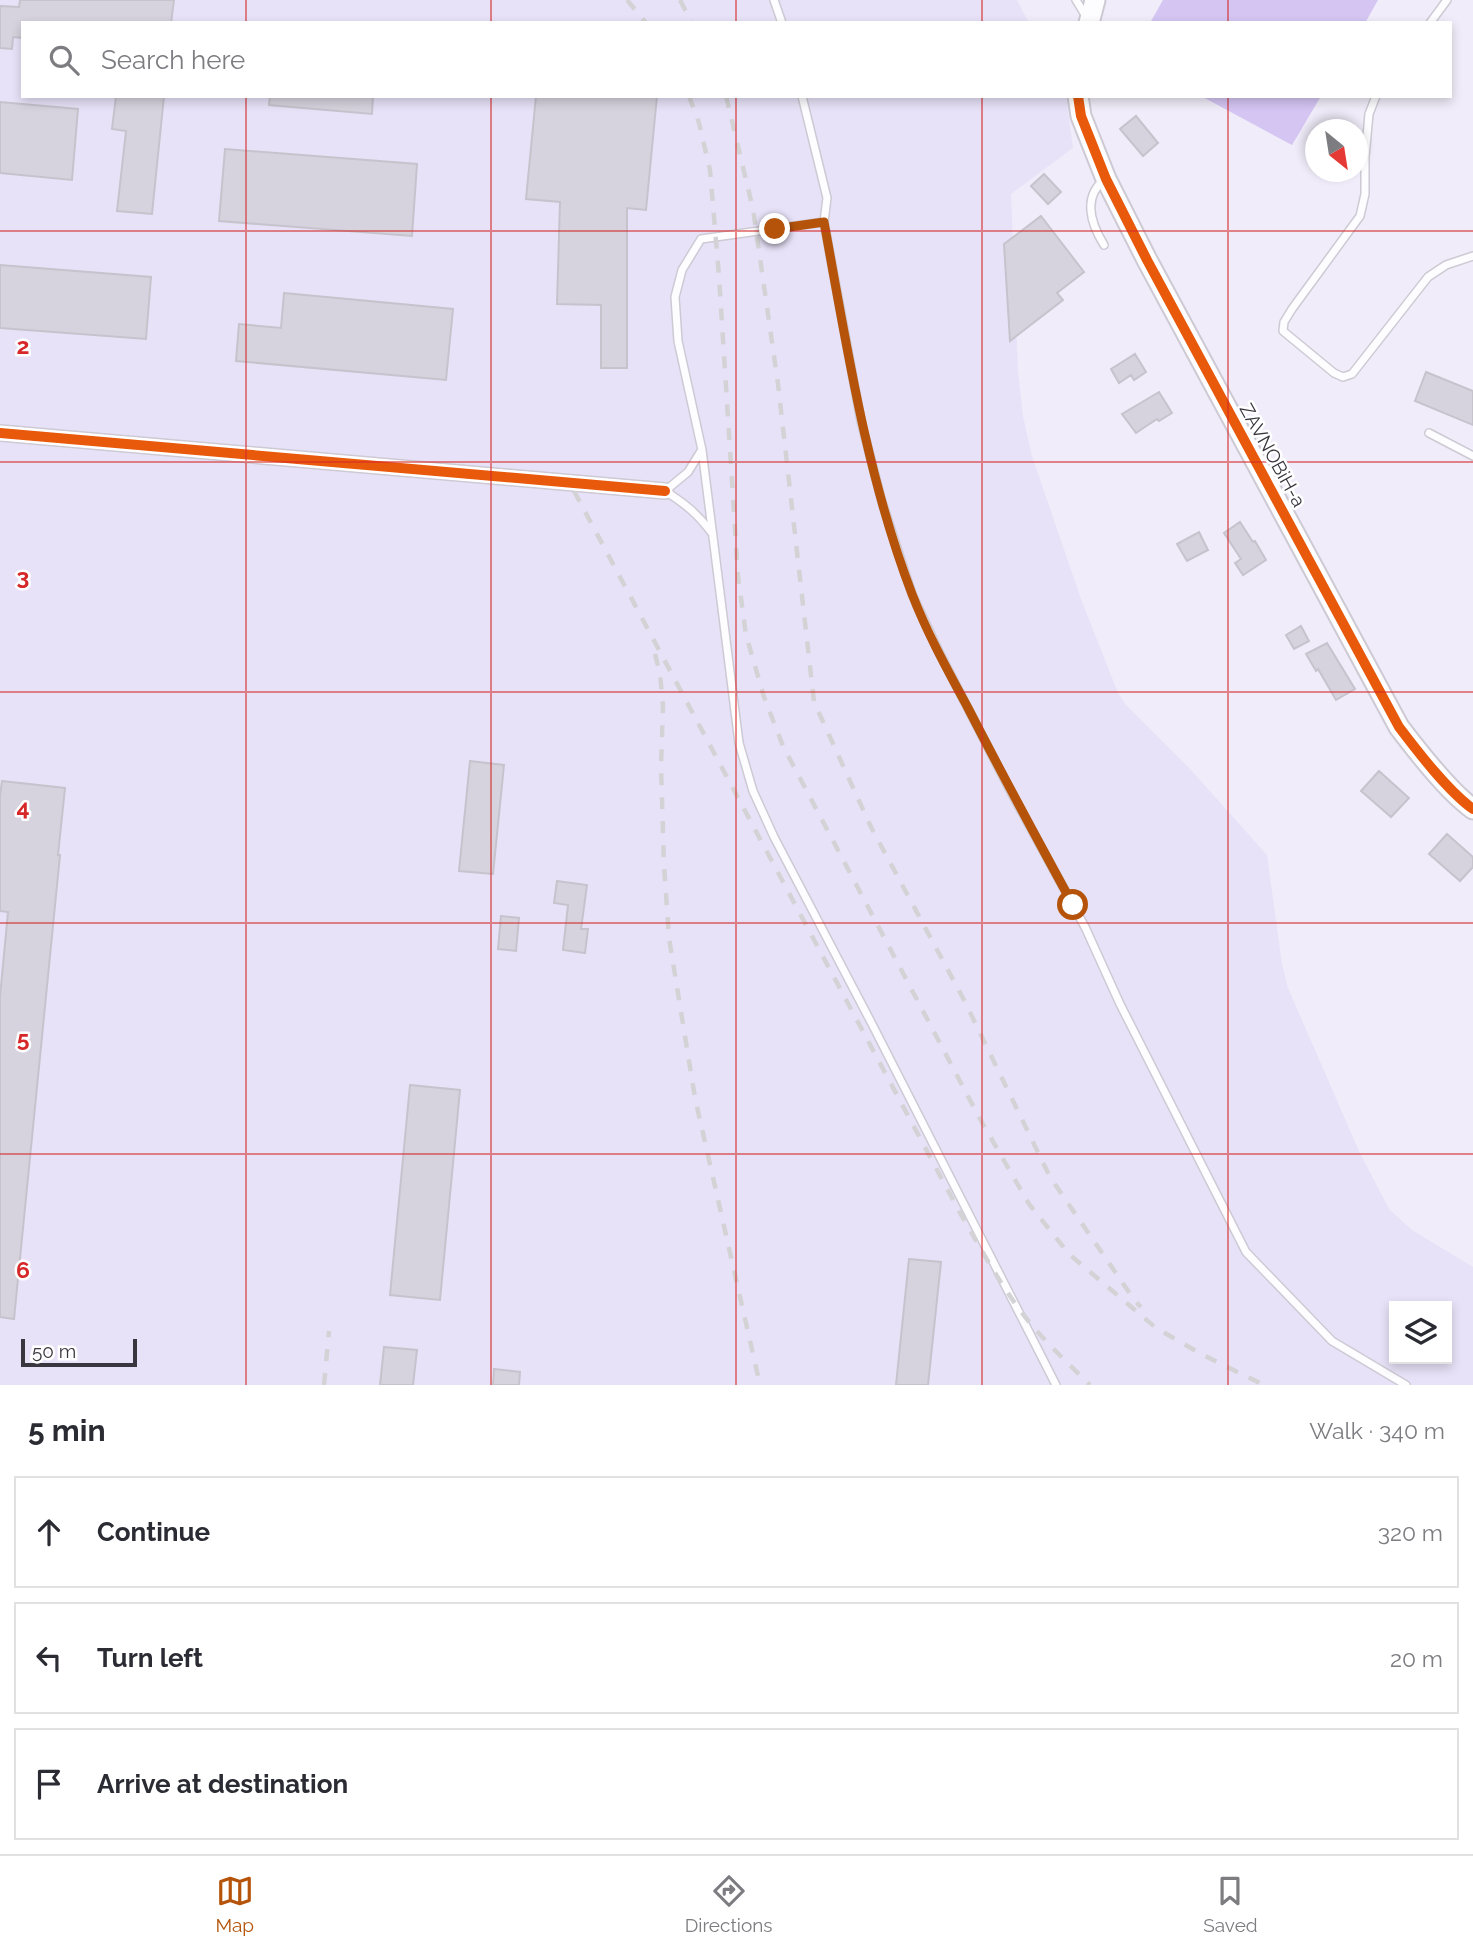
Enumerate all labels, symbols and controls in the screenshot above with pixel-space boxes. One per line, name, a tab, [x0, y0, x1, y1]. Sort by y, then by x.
search box	[21, 21, 1452, 98]
icon: search	[45, 41, 83, 79]
text: Search here	[101, 45, 245, 75]
north arrow	[1305, 119, 1368, 182]
route end	[759, 213, 790, 244]
text: 2	[17, 332, 29, 359]
street label: ZAVNOBiH-a	[1236, 399, 1310, 511]
text: 3	[17, 563, 29, 590]
text: 4	[16, 794, 30, 821]
route start	[1057, 889, 1088, 920]
text: 5	[17, 1025, 30, 1052]
text: 6	[16, 1256, 30, 1283]
map controls	[1389, 1301, 1452, 1364]
button: layers	[1389, 1301, 1452, 1364]
scale bar	[21, 1336, 136, 1368]
text: 50 m	[32, 1340, 76, 1362]
text: 5 min	[28, 1413, 106, 1448]
text: Walk · 340 m	[1309, 1417, 1445, 1444]
icon: ahead	[30, 1513, 68, 1551]
text: Continue	[97, 1517, 210, 1547]
text: 320 m	[1378, 1519, 1443, 1546]
icon: left	[30, 1639, 68, 1677]
text: Turn left	[97, 1643, 203, 1673]
text: 20 m	[1390, 1645, 1443, 1672]
icon: arrive	[30, 1765, 68, 1803]
text: Arrive at destination	[97, 1769, 348, 1799]
tab: Map	[215, 1872, 254, 1936]
tab: Directions	[685, 1872, 773, 1936]
tab: Saved	[1203, 1872, 1258, 1936]

